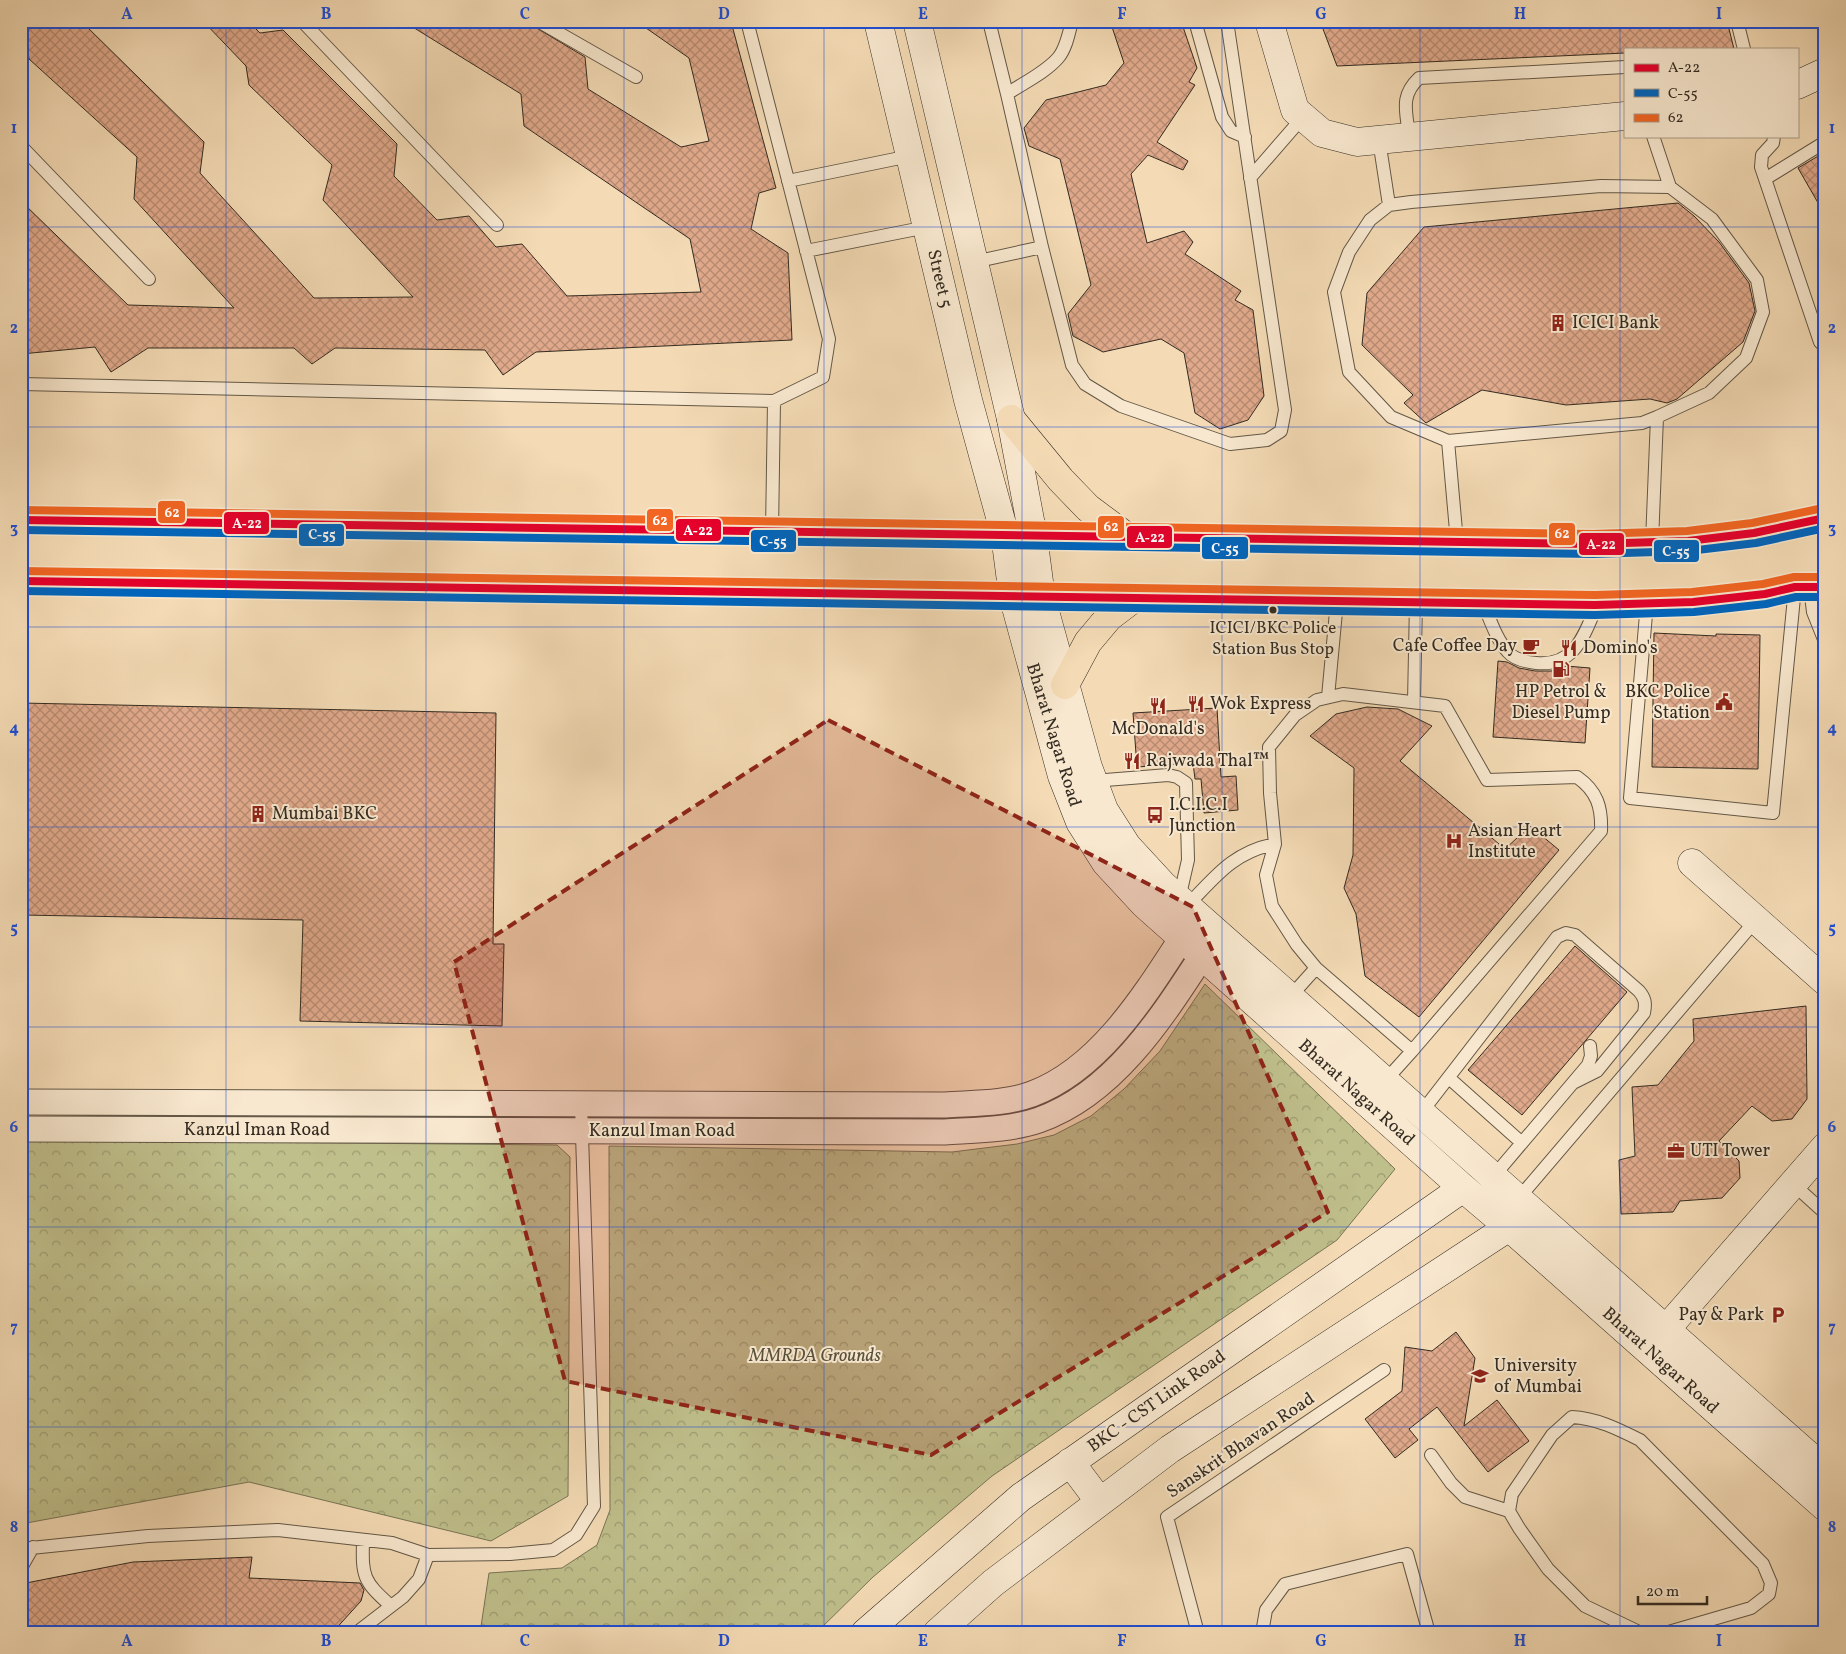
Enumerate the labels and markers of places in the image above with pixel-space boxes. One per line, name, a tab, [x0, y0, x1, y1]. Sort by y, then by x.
place label: ICICI Bank	[1572, 311, 1659, 336]
building icon: ICICI Bank	[1548, 313, 1568, 333]
marker: ICICI/BKC Police Station Bus Stop	[1268, 605, 1278, 615]
place label: ICICI/BKC Police Station Bus Stop	[1210, 617, 1336, 661]
place label: Cafe Coffee Day	[1393, 634, 1517, 659]
cafe icon: Cafe Coffee Day	[1521, 636, 1541, 656]
place label: Domino's	[1583, 636, 1658, 661]
restaurant icon: Domino's	[1559, 638, 1579, 658]
fuel station icon: HP Petrol & Diesel Pump	[1551, 659, 1571, 679]
place label: HP Petrol & Diesel Pump	[1511, 680, 1611, 726]
place label: BKC Police Station	[1625, 680, 1710, 726]
place label: Wok Express	[1210, 692, 1311, 717]
public building icon: BKC Police Station	[1714, 692, 1734, 712]
restaurant icon: Wok Express	[1186, 694, 1206, 714]
restaurant icon: McDonald's	[1148, 696, 1168, 716]
place label: McDonald's	[1111, 717, 1205, 742]
place label: Rajwada Thal™	[1146, 749, 1270, 774]
restaurant icon: Rajwada Thal™	[1122, 751, 1142, 771]
place label: I.C.I.C.I Junction	[1169, 793, 1236, 839]
place label: Mumbai BKC	[272, 802, 377, 827]
building icon: Mumbai BKC	[248, 804, 268, 824]
bus stop icon: I.C.I.C.I Junction	[1145, 805, 1165, 825]
place label: Asian Heart Institute	[1468, 819, 1562, 865]
hospital icon: Asian Heart Institute	[1444, 831, 1464, 851]
place label: UTI Tower	[1690, 1139, 1771, 1164]
office icon: UTI Tower	[1666, 1141, 1686, 1161]
place label: Pay & Park	[1679, 1303, 1764, 1328]
parking icon: Pay & Park	[1768, 1305, 1788, 1325]
place label: University of Mumbai	[1494, 1354, 1582, 1400]
school or university icon: University of Mumbai	[1470, 1366, 1490, 1386]

